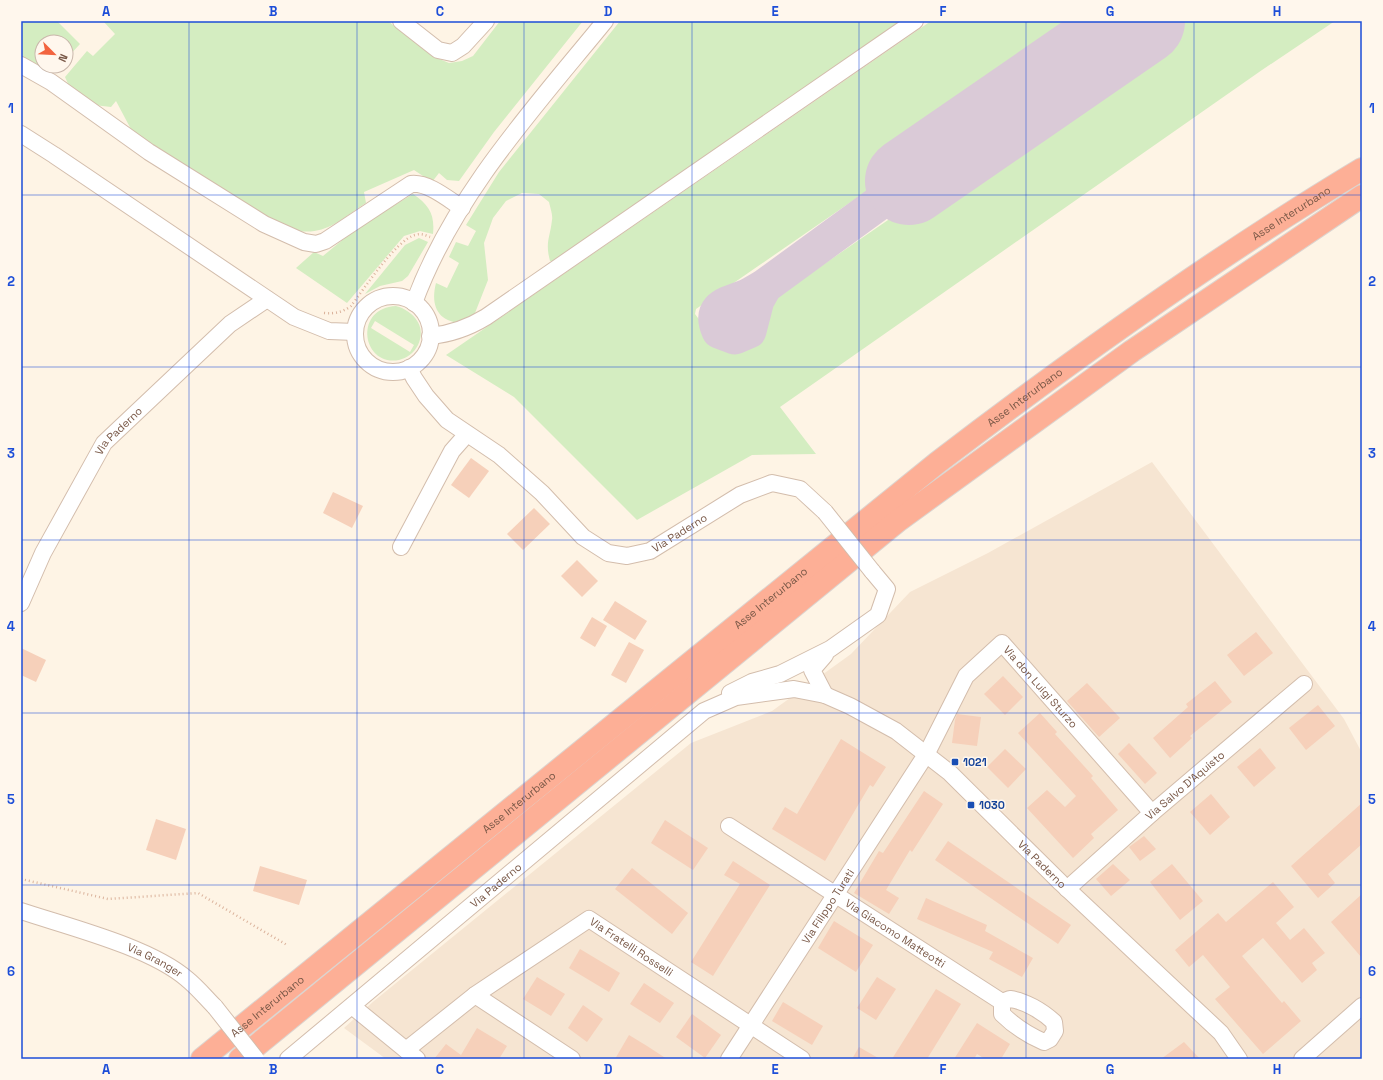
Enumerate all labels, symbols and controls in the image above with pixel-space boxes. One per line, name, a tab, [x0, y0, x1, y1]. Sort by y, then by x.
text: A	[102, 3, 111, 20]
text: B	[269, 3, 278, 20]
text: C	[436, 3, 444, 20]
text: D	[604, 3, 613, 20]
text: E	[771, 3, 779, 20]
text: F	[940, 3, 947, 20]
text: G	[1106, 3, 1114, 20]
text: H	[1273, 3, 1281, 20]
north arrow	[34, 34, 74, 74]
text: N	[55, 52, 71, 64]
text: 1	[8, 100, 14, 117]
text: 1	[1369, 100, 1375, 117]
street label: Asse Interurbano	[1249, 183, 1333, 243]
text: 2	[7, 273, 15, 290]
text: 2	[1368, 273, 1376, 290]
street label: Asse Interurbano	[984, 364, 1065, 430]
street label: Via Paderno	[92, 403, 145, 458]
text: 3	[7, 445, 15, 462]
text: 3	[1368, 445, 1376, 462]
street label: Via Paderno	[649, 510, 710, 555]
street label: Asse Interurbano	[731, 564, 810, 632]
text: 4	[7, 618, 15, 635]
text: 4	[1368, 618, 1376, 635]
street label: Via don Luigi Sturzo	[1001, 643, 1081, 731]
street label: Via Salvo D'Aquisto	[1142, 747, 1227, 823]
place label: 1021	[963, 755, 987, 769]
marker: 1021	[950, 757, 960, 767]
street label: Asse Interurbano	[479, 768, 559, 836]
text: 5	[7, 791, 15, 808]
text: 5	[1368, 791, 1376, 808]
place label: 1030	[979, 798, 1005, 812]
marker: 1030	[966, 800, 976, 810]
street label: Via Paderno	[1015, 837, 1069, 891]
street label: Via Paderno	[467, 860, 525, 911]
street label: Via Filippo Turati	[799, 866, 857, 946]
street label: Via Giacomo Matteotti	[843, 896, 948, 971]
street label: Via Fratelli Rosselli	[587, 914, 676, 980]
street label: Via Granger	[125, 940, 186, 980]
text: 6	[7, 963, 15, 980]
text: 6	[1368, 963, 1376, 980]
street label: Asse Interurbano	[228, 972, 307, 1040]
text: A	[102, 1061, 111, 1078]
text: B	[269, 1061, 278, 1078]
text: C	[436, 1061, 444, 1078]
text: D	[604, 1061, 613, 1078]
text: E	[771, 1061, 779, 1078]
text: F	[940, 1061, 947, 1078]
text: G	[1106, 1061, 1114, 1078]
text: H	[1273, 1061, 1281, 1078]

